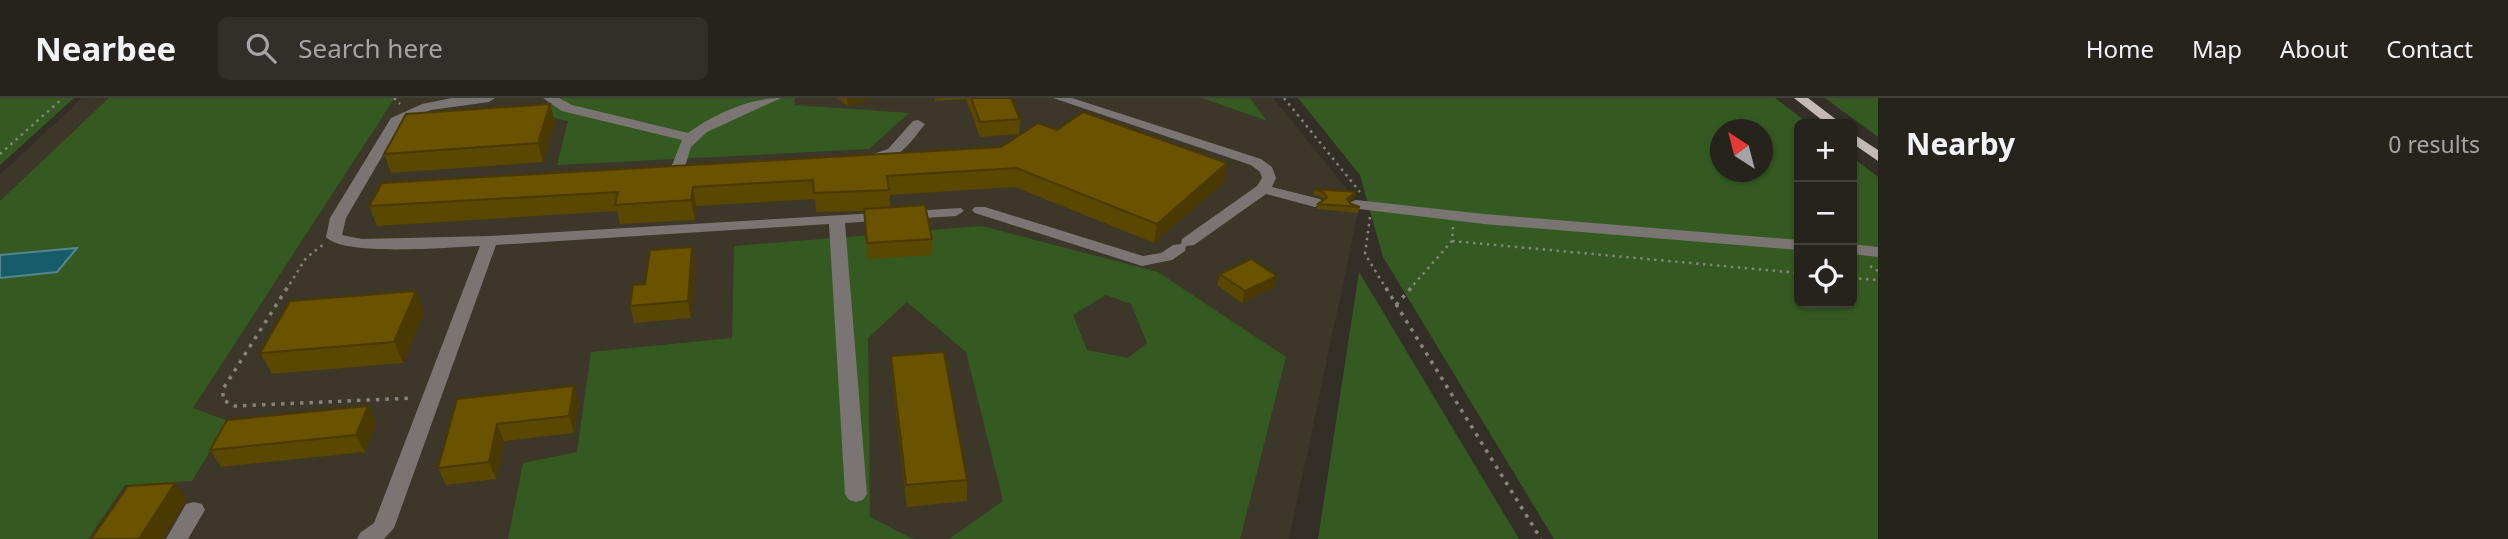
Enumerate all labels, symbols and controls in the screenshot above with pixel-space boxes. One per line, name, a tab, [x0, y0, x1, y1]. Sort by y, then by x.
search box	[218, 17, 708, 80]
text: Nearbee	[35, 26, 176, 71]
icon: search	[242, 29, 280, 67]
text: Search here	[298, 30, 443, 66]
text: Home	[2086, 32, 2154, 65]
text: Map	[2192, 32, 2242, 65]
text: About	[2280, 32, 2348, 65]
text: Contact	[2386, 32, 2473, 65]
north arrow	[1710, 119, 1773, 182]
map controls	[1794, 119, 1857, 308]
button: +	[1794, 119, 1857, 182]
text: Nearby	[1906, 123, 2015, 164]
text: 0 results	[2388, 128, 2480, 160]
button: −	[1794, 182, 1857, 245]
button: locate	[1794, 245, 1857, 308]

